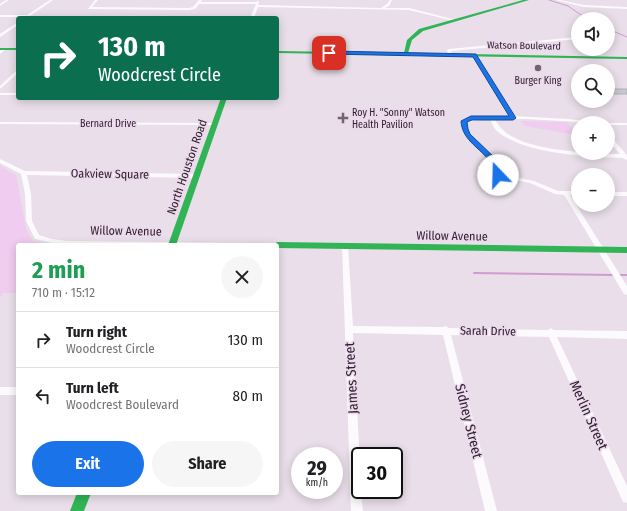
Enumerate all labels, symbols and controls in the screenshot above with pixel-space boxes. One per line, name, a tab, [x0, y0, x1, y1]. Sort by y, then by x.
map controls	[571, 12, 615, 212]
button: sound	[571, 12, 615, 56]
text: 130 m	[98, 30, 166, 63]
icon: right	[32, 32, 84, 84]
pin	[312, 36, 346, 70]
street label: Watson Boulevard	[487, 39, 561, 53]
icon: arrive	[318, 42, 340, 64]
marker: Burger King	[533, 63, 543, 73]
text: Woodcrest Circle	[98, 64, 221, 86]
button: search	[571, 64, 615, 108]
place label: Burger King	[514, 75, 562, 87]
place label: Roy H. "Sonny" Watson Health Pavilion	[352, 107, 445, 131]
marker: Roy H. "Sonny" Watson Health Pavilion	[337, 112, 349, 124]
button: +	[571, 116, 615, 160]
street label: North Houston Road	[164, 117, 210, 217]
street label: Bernard Drive	[80, 118, 136, 130]
position arrow	[477, 154, 519, 196]
street label: Oakview Square	[71, 166, 149, 182]
button: −	[571, 168, 615, 212]
street label: Willow Avenue	[90, 223, 162, 239]
street label: Willow Avenue	[416, 228, 488, 244]
text: 2 min	[32, 256, 85, 284]
button: close	[221, 256, 263, 298]
text: 710 m · 15:12	[32, 285, 95, 300]
text: Turn right	[66, 323, 127, 341]
street label: Sarah Drive	[460, 324, 516, 338]
icon: right	[32, 329, 54, 351]
text: 130 m	[228, 331, 263, 349]
text: Woodcrest Circle	[66, 341, 155, 356]
street label: James Street	[341, 341, 362, 414]
street label: Merlin Street	[566, 378, 612, 453]
text: Turn left	[66, 379, 119, 397]
street label: Sidney Street	[451, 382, 486, 461]
icon: left	[32, 385, 54, 407]
text: 80 m	[233, 387, 263, 405]
text: Woodcrest Boulevard	[66, 397, 179, 412]
button: Exit	[32, 441, 144, 487]
button: Share	[152, 441, 263, 487]
speed limit sign: 30	[351, 447, 403, 499]
text: 29	[307, 456, 327, 480]
text: km/h	[306, 477, 328, 489]

